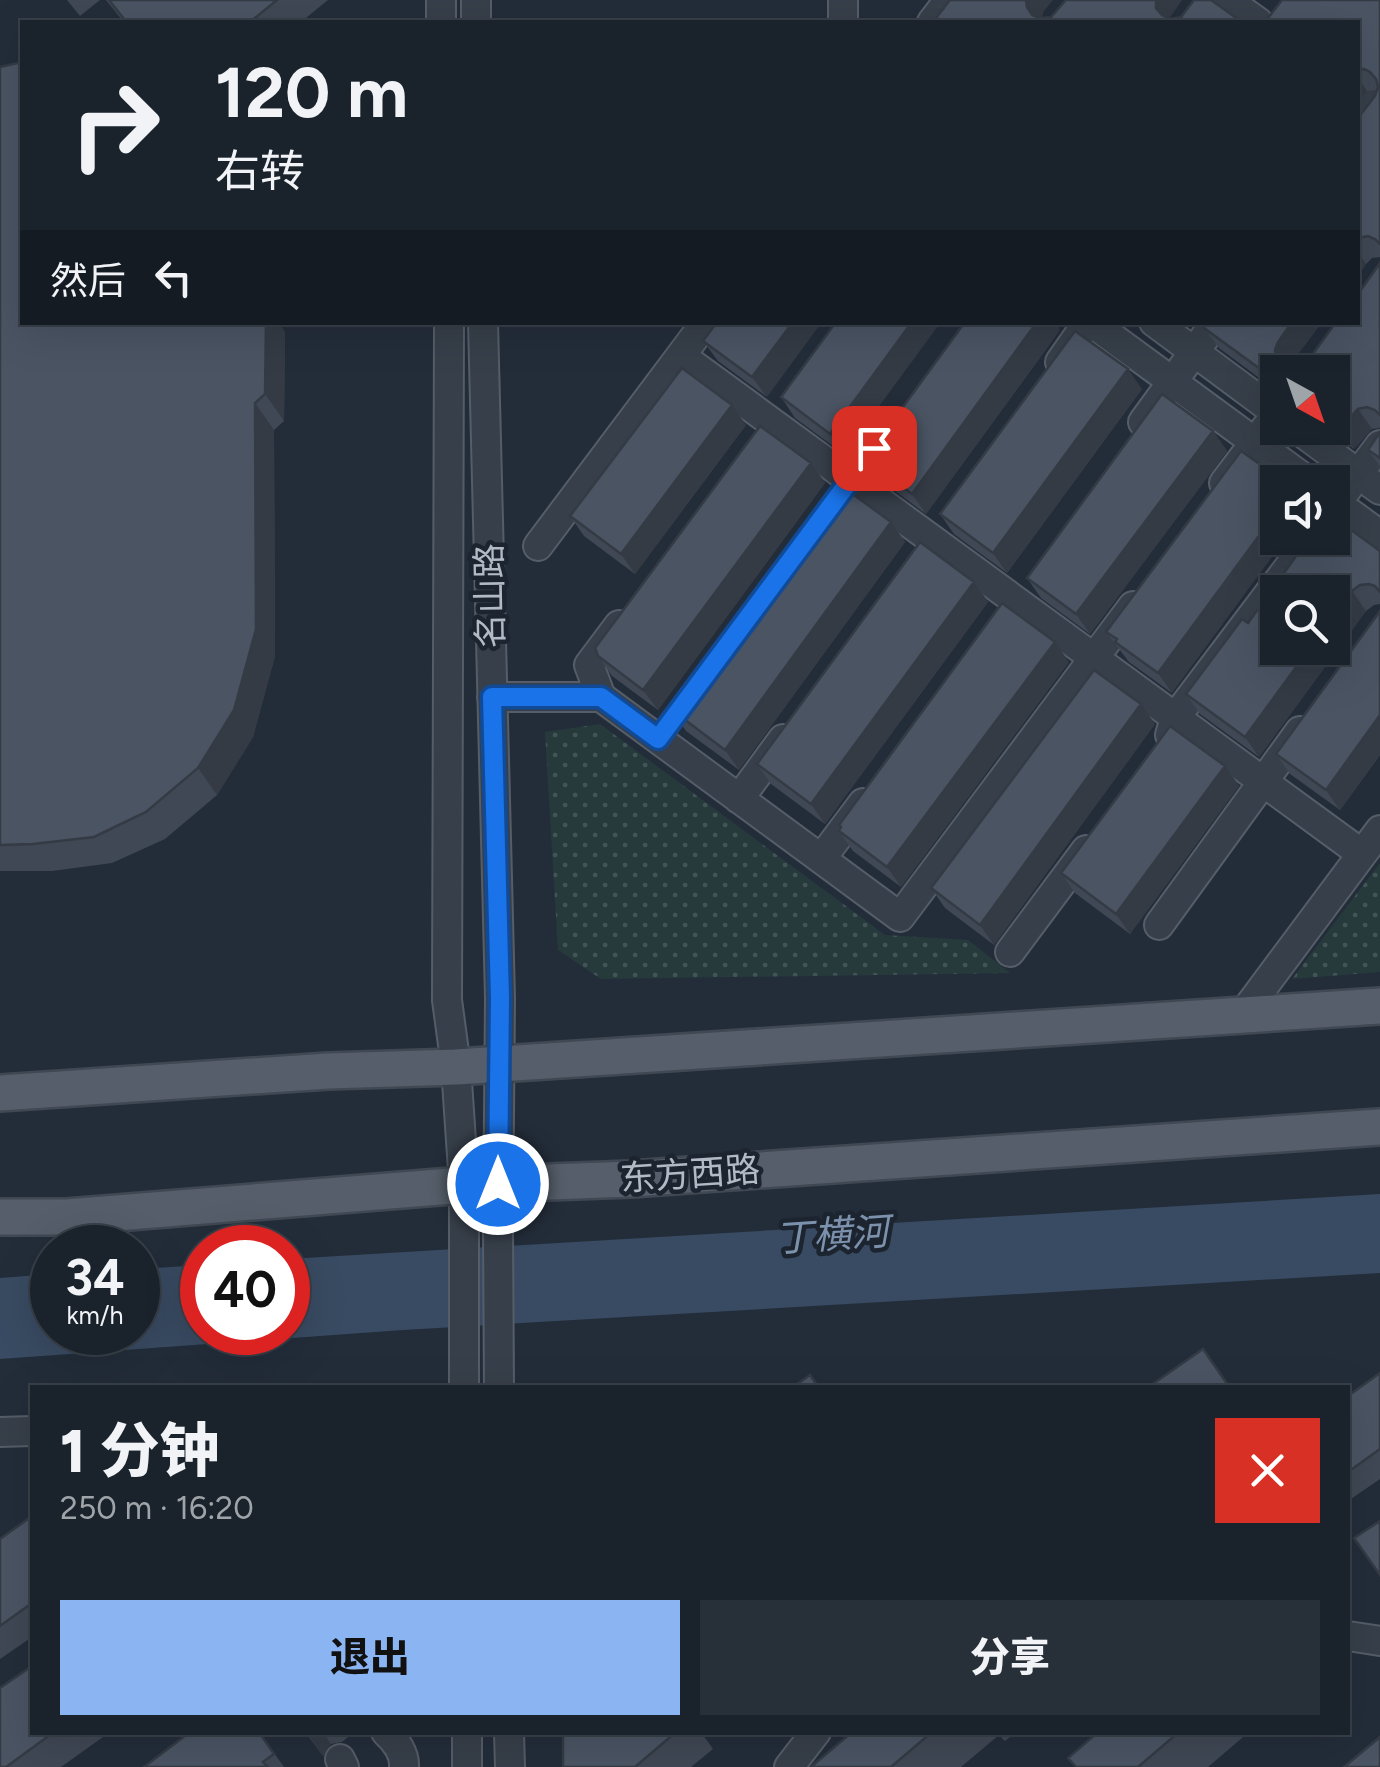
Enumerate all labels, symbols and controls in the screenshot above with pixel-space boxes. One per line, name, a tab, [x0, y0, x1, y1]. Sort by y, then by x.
text: 120 m	[215, 50, 408, 135]
icon: right	[50, 60, 180, 190]
text: 右转	[215, 144, 305, 198]
icon: left	[146, 250, 201, 305]
text: 然后	[50, 258, 126, 304]
north arrow	[1260, 355, 1350, 445]
map controls	[1260, 355, 1350, 665]
pin	[832, 406, 917, 491]
icon: arrive	[847, 421, 902, 476]
button: sound	[1260, 465, 1350, 555]
street label: 名山路	[468, 543, 512, 649]
button: search	[1260, 575, 1350, 665]
position arrow	[446, 1132, 550, 1236]
street label: 东方西路	[619, 1148, 761, 1200]
water label: 丁横河	[774, 1208, 897, 1262]
speed limit sign: 40	[180, 1225, 310, 1355]
text: 34	[65, 1247, 125, 1308]
text: km/h	[66, 1300, 124, 1330]
text: 1 分钟	[60, 1415, 220, 1487]
button: close	[1215, 1418, 1320, 1523]
text: 250 m · 16:20	[60, 1489, 254, 1527]
button: 退出	[60, 1600, 680, 1715]
button: 分享	[700, 1600, 1320, 1715]

